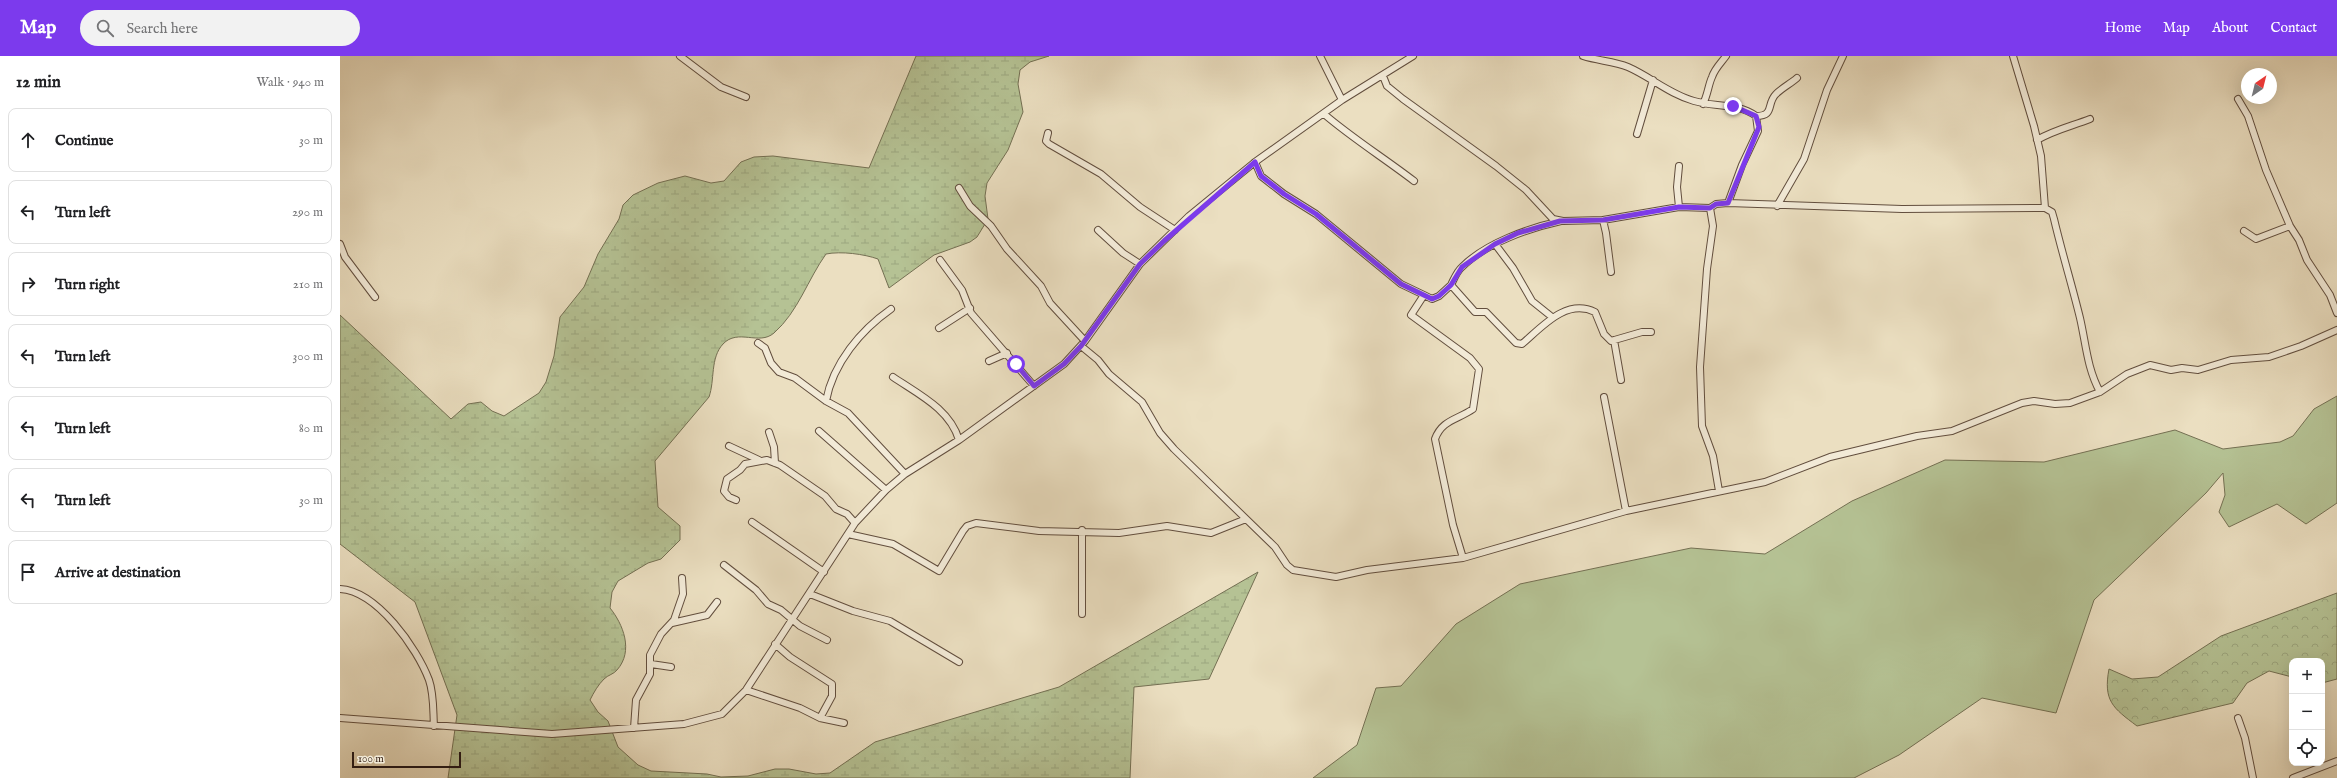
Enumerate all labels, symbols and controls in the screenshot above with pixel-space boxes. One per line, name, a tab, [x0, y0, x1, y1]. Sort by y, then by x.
search box	[80, 10, 360, 46]
text: Map	[20, 16, 56, 40]
icon: search	[94, 17, 116, 39]
text: Search here	[126, 19, 198, 38]
text: Home	[2105, 19, 2141, 37]
text: Map	[2163, 19, 2190, 37]
text: About	[2212, 19, 2248, 37]
text: Contact	[2270, 19, 2317, 37]
north arrow	[2241, 68, 2277, 104]
text: 12 min	[16, 72, 61, 93]
text: Walk · 940 m	[257, 74, 324, 91]
route end	[1724, 97, 1742, 115]
icon: ahead	[17, 129, 39, 151]
text: Continue	[55, 131, 113, 150]
text: 30 m	[299, 132, 323, 149]
icon: left	[17, 201, 39, 223]
text: Turn left	[55, 203, 111, 222]
text: 290 m	[292, 204, 323, 221]
icon: right	[17, 273, 39, 295]
text: Turn right	[55, 275, 120, 294]
text: 210 m	[293, 276, 323, 293]
icon: left	[17, 345, 39, 367]
text: Turn left	[55, 347, 111, 366]
text: 300 m	[292, 348, 323, 365]
route start	[1007, 355, 1025, 373]
icon: left	[17, 417, 39, 439]
text: Turn left	[55, 419, 111, 438]
text: 80 m	[299, 420, 323, 437]
icon: left	[17, 489, 39, 511]
text: Turn left	[55, 491, 111, 510]
text: 30 m	[299, 492, 323, 509]
icon: arrive	[17, 561, 39, 583]
text: Arrive at destination	[55, 563, 181, 582]
map controls	[2289, 658, 2325, 766]
button: +	[2289, 658, 2325, 694]
button: −	[2289, 694, 2325, 730]
button: locate	[2289, 730, 2325, 766]
scale bar	[352, 750, 461, 769]
text: 100 m	[358, 752, 384, 766]

